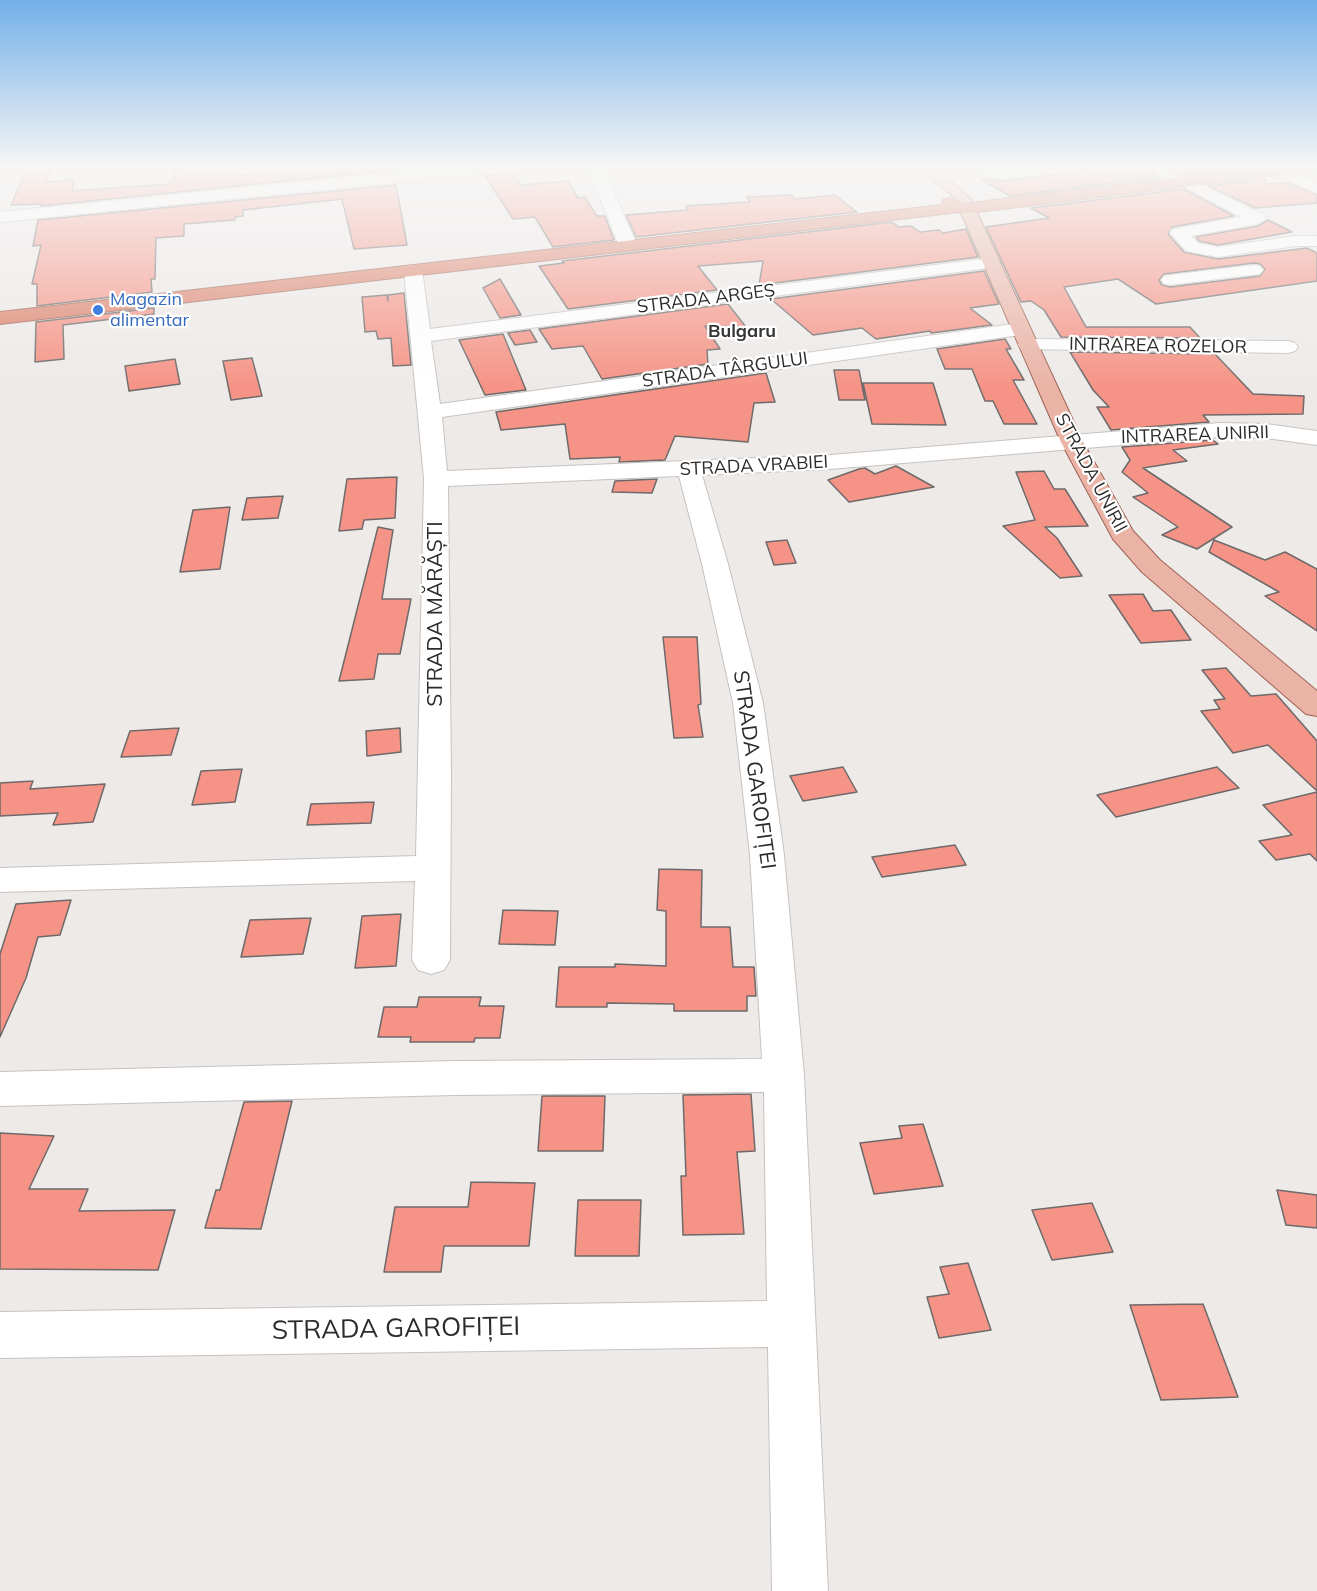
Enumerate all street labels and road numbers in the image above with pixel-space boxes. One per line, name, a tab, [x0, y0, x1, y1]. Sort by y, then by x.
street label: STRADA ARGEȘ	[636, 280, 776, 318]
street label: INTRAREA ROZELOR	[1069, 334, 1247, 358]
street label: STRADA TÂRGULUI	[641, 348, 809, 392]
street label: STRADA UNIRII	[1051, 410, 1131, 536]
street label: INTRAREA UNIRII	[1121, 422, 1269, 448]
street label: STRADA VRABIEI	[679, 451, 829, 481]
street label: STRADA MĂRĂȘTI	[423, 521, 449, 707]
street label: STRADA GAROFIȚEI	[728, 669, 780, 871]
street label: STRADA GAROFIȚEI	[272, 1311, 520, 1347]

